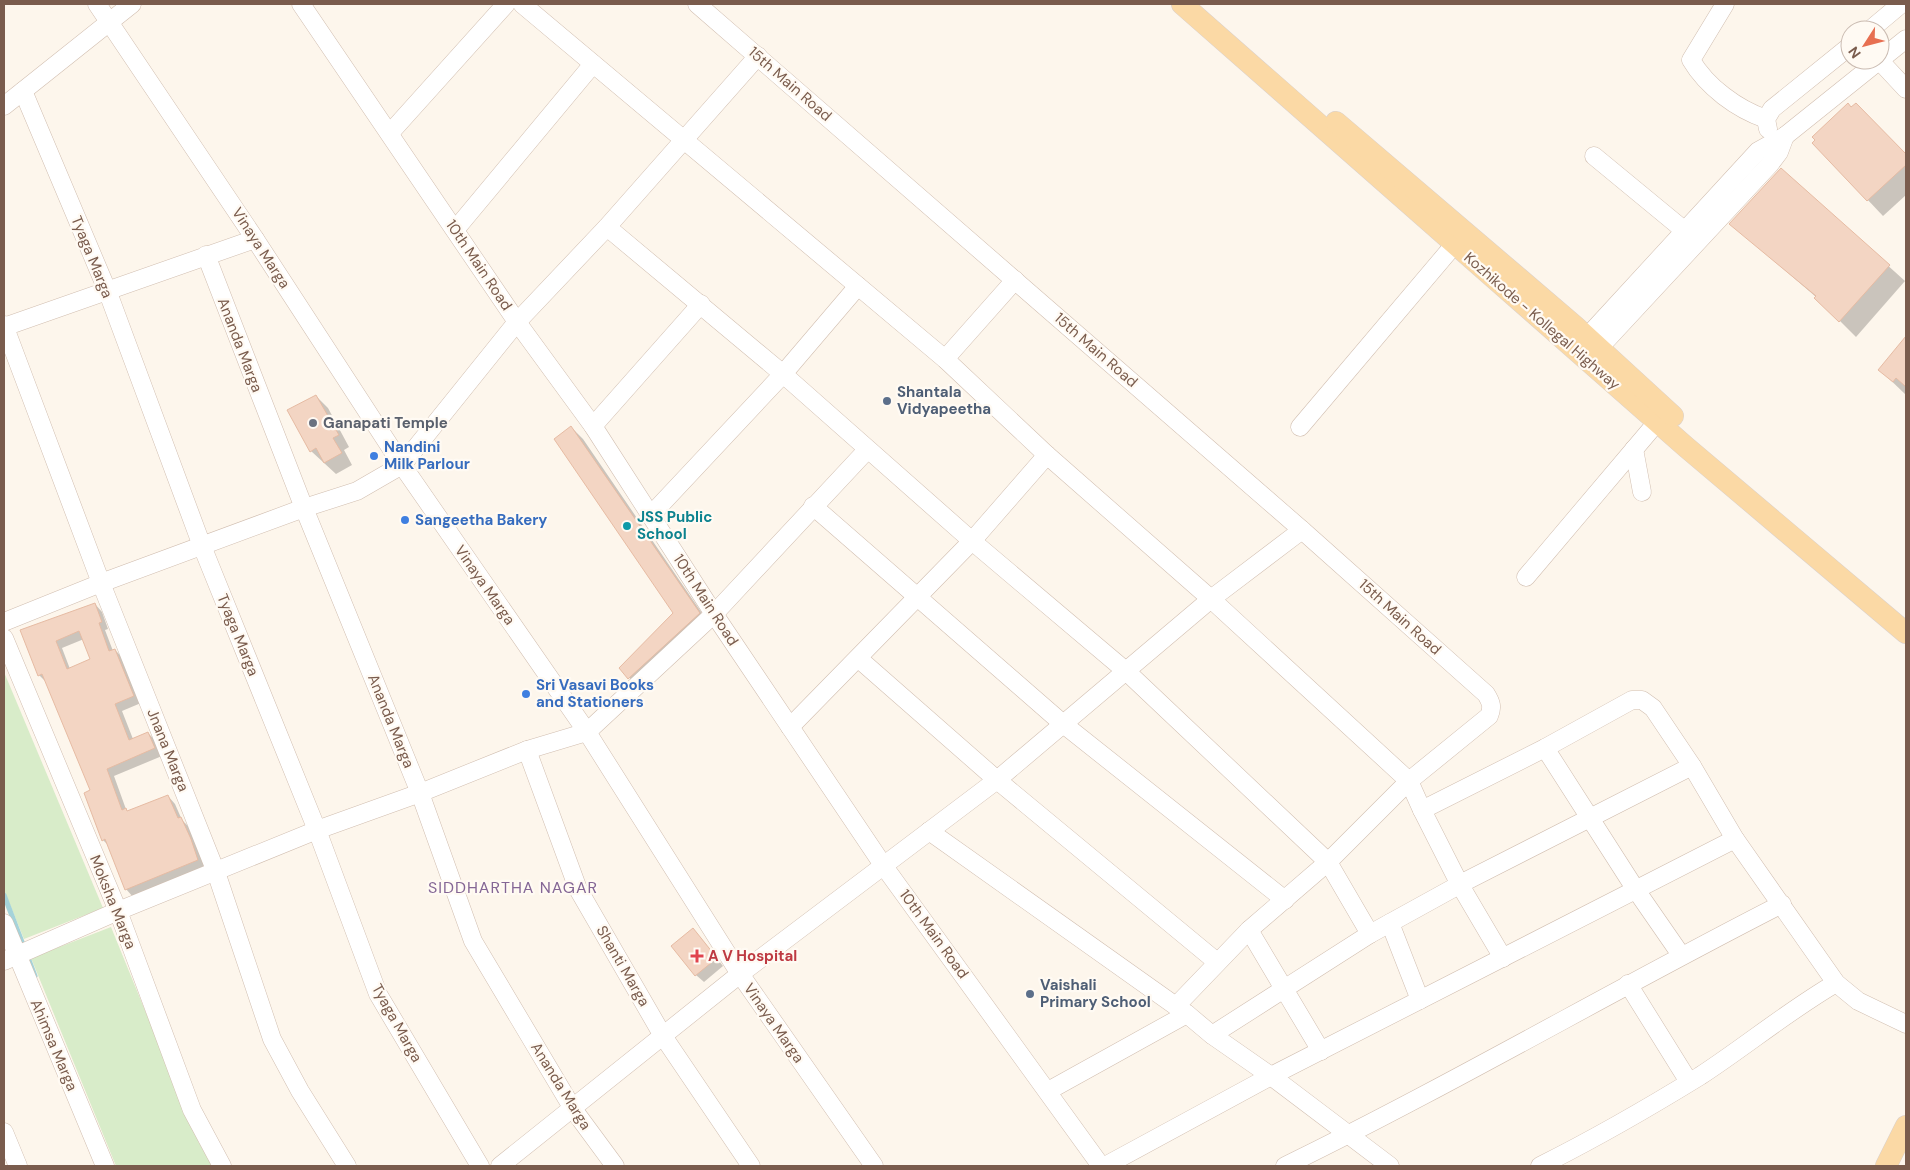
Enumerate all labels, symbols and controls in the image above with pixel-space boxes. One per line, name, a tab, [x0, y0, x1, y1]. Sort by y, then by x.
north arrow	[1840, 20, 1890, 70]
street label: 15th Main Road	[744, 42, 836, 126]
text: N	[1844, 43, 1865, 62]
street label: Vinaya Marga	[227, 204, 295, 292]
street label: Tyaga Marga	[66, 213, 118, 301]
street label: 10th Main Road	[441, 216, 517, 314]
street label: Kozhikode - Kollegal Highway	[1460, 248, 1625, 395]
street label: Ananda Marga	[213, 295, 267, 395]
street label: 15th Main Road	[1050, 308, 1142, 392]
place label: Shantala Vidyapeetha	[897, 382, 991, 419]
marker: Shantala Vidyapeetha	[881, 395, 893, 407]
place label: Ganapati Temple	[323, 413, 448, 433]
marker: Ganapati Temple	[307, 417, 319, 429]
place label: Nandini Milk Parlour	[384, 437, 470, 474]
marker: Nandini Milk Parlour	[368, 450, 380, 462]
place label: JSS Public School	[637, 507, 712, 544]
place label: Sangeetha Bakery	[415, 510, 547, 530]
marker: Sangeetha Bakery	[399, 514, 411, 526]
marker: JSS Public School	[621, 520, 633, 532]
street label: Vinaya Marga	[450, 541, 520, 629]
street label: 10th Main Road	[669, 550, 743, 650]
street label: 15th Main Road	[1355, 575, 1445, 659]
street label: Tyaga Marga	[212, 591, 264, 679]
street label: Ananda Marga	[363, 671, 419, 771]
place label: Sri Vasavi Books and Stationers	[536, 675, 654, 712]
marker: Sri Vasavi Books and Stationers	[520, 688, 532, 700]
street label: Jnana Marga	[142, 706, 194, 794]
street label: Moksha Marga	[85, 852, 141, 952]
district label: SIDDHARTHA NAGAR	[428, 877, 598, 898]
street label: 10th Main Road	[895, 886, 973, 982]
street label: Shanti Marga	[592, 922, 654, 1010]
place label: A V Hospital	[708, 946, 797, 966]
marker: A V Hospital	[690, 949, 704, 963]
place label: Vaishali Primary School	[1040, 975, 1151, 1012]
street label: Vinaya Marga	[739, 979, 809, 1067]
street label: Tyaga Marga	[367, 980, 427, 1066]
marker: Vaishali Primary School	[1024, 988, 1036, 1000]
street label: Ahimsa Marga	[26, 996, 82, 1094]
street label: Ananda Marga	[526, 1038, 596, 1134]

